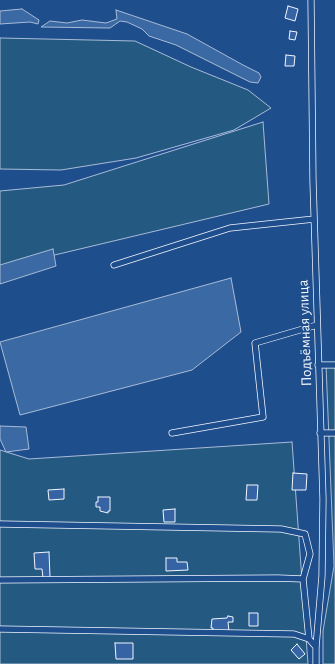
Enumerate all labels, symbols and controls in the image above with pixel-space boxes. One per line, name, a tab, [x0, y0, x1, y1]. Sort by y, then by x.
street label: Подъёмная улица	[294, 279, 316, 387]

